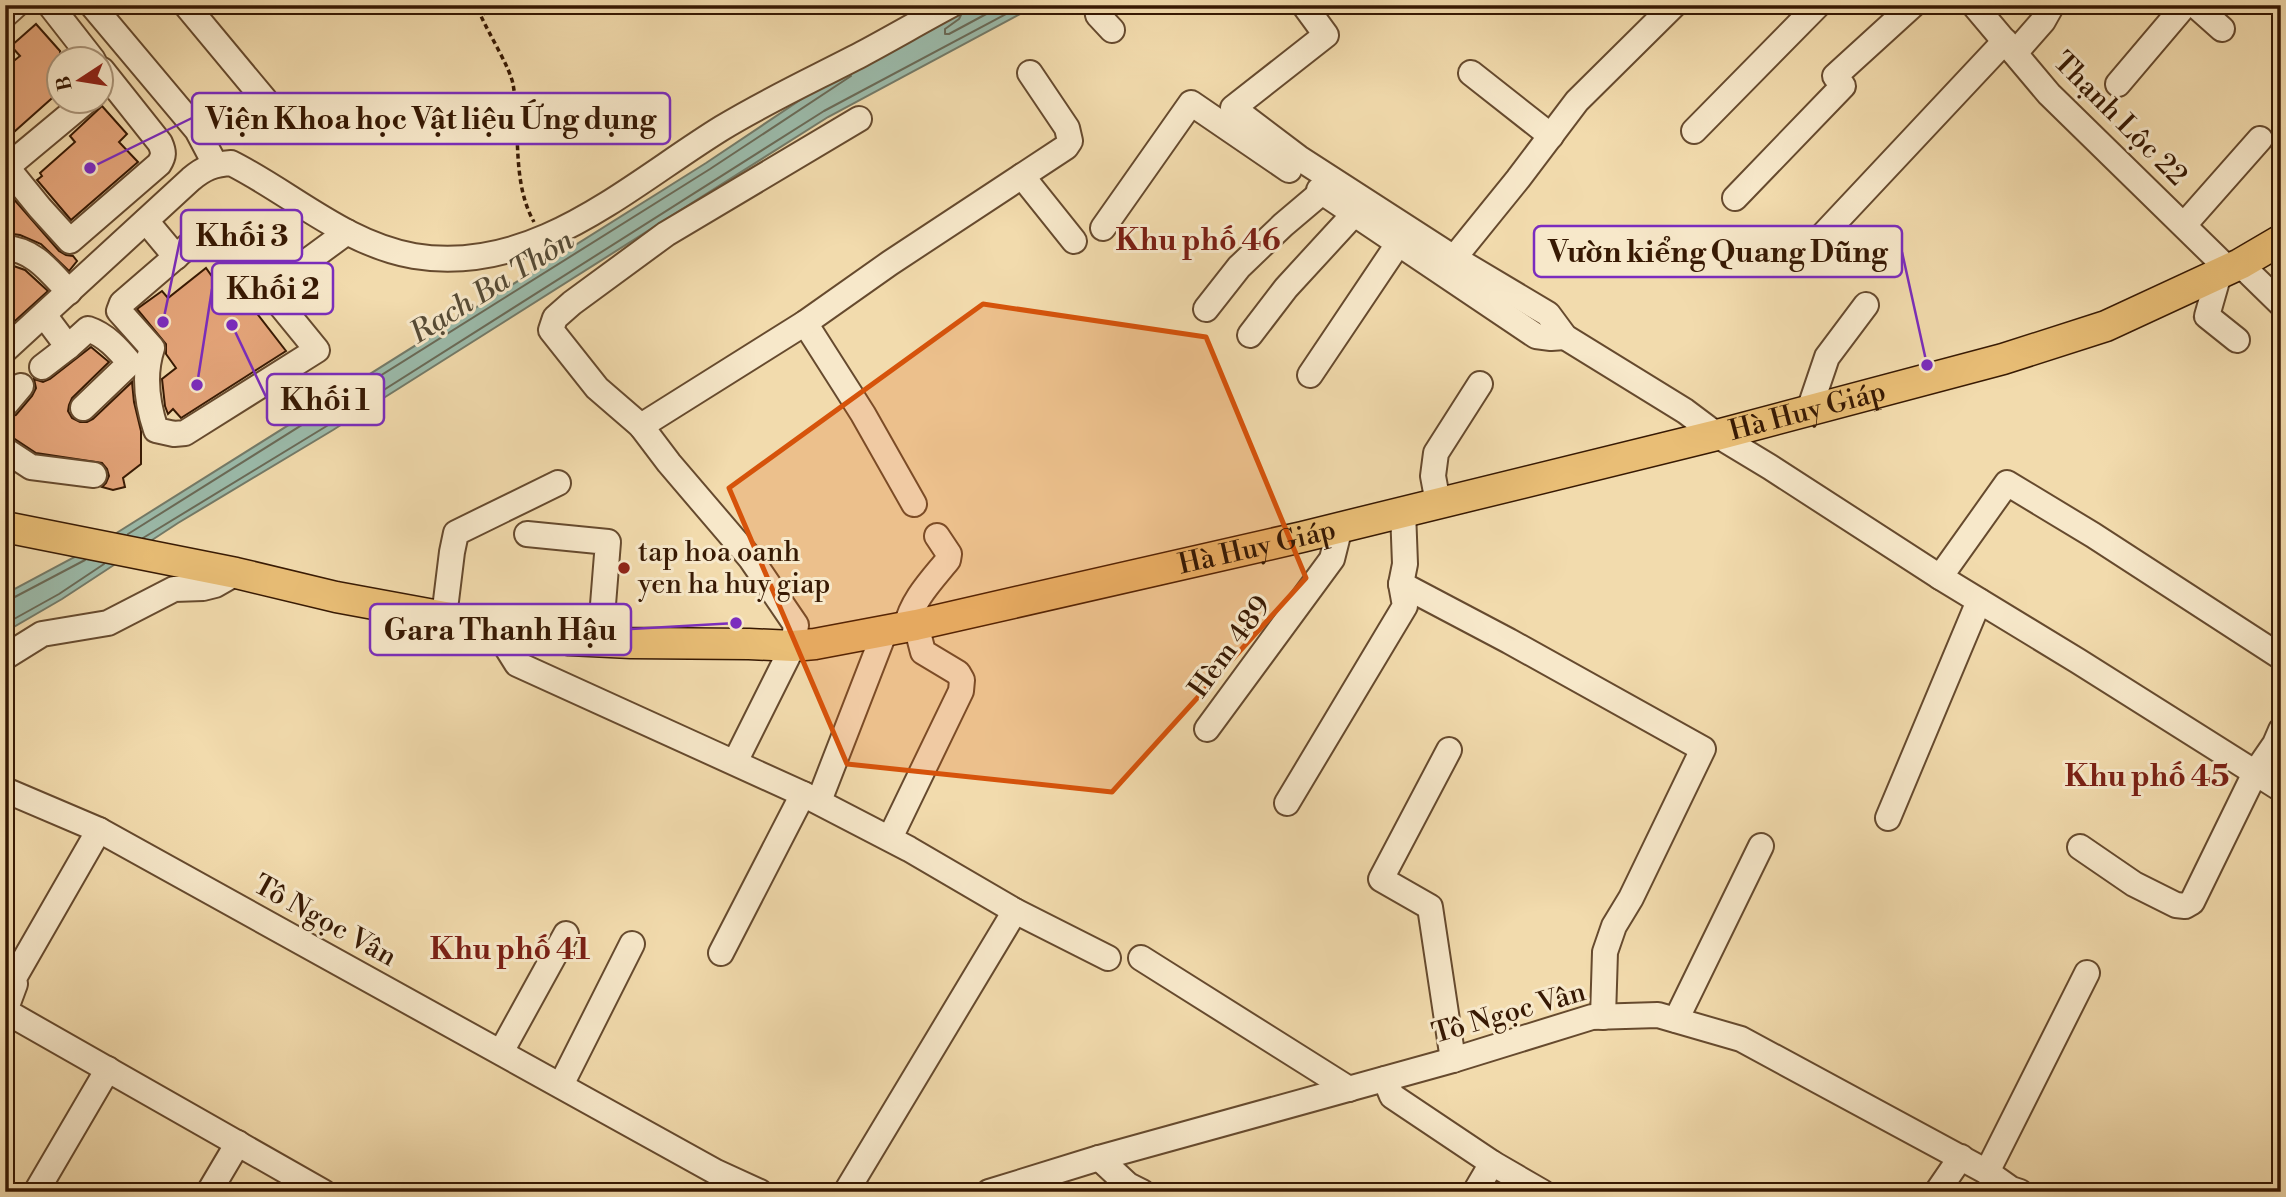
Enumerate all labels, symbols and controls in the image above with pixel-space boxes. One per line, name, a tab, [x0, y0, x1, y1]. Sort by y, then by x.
street label: Thạnh Lộc 22	[2046, 45, 2194, 193]
north arrow	[46, 46, 116, 116]
text: B	[51, 74, 78, 93]
callout: Viện Khoa học Vật liệu Ứng dụng	[192, 93, 670, 144]
text: Viện Khoa học Vật liệu Ứng dụng	[205, 99, 657, 139]
callout: Khối 3	[181, 210, 302, 261]
text: Khối 3	[196, 218, 289, 256]
water label: Rạch Ba Thôn	[402, 221, 581, 353]
district label: Khu phố 46	[1115, 222, 1281, 260]
callout: Vườn kiểng Quang Dũng	[1534, 226, 1902, 277]
text: Vườn kiểng Quang Dũng	[1547, 234, 1889, 272]
callout: Khối 2	[212, 263, 333, 314]
text: Khối 2	[226, 271, 320, 309]
street label: Hà Huy Giáp	[1725, 373, 1889, 449]
callout: Khối 1	[267, 374, 384, 425]
text: Khối 1	[280, 382, 370, 420]
street label: Hà Huy Giáp	[1175, 512, 1339, 582]
place label: tap hoa oanh yen ha huy giap	[637, 535, 831, 602]
marker: tap hoa oanh yen ha huy giap	[616, 560, 632, 576]
street label: Hèm 489	[1181, 589, 1279, 705]
callout: Gara Thanh Hậu	[370, 604, 631, 655]
text: Gara Thanh Hậu	[383, 612, 617, 650]
district label: Khu phố 45	[2065, 758, 2229, 796]
street label: Tô Ngọc Vân	[247, 867, 403, 975]
district label: Khu phố 41	[430, 931, 591, 969]
street label: Tô Ngọc Vân	[1428, 974, 1590, 1052]

